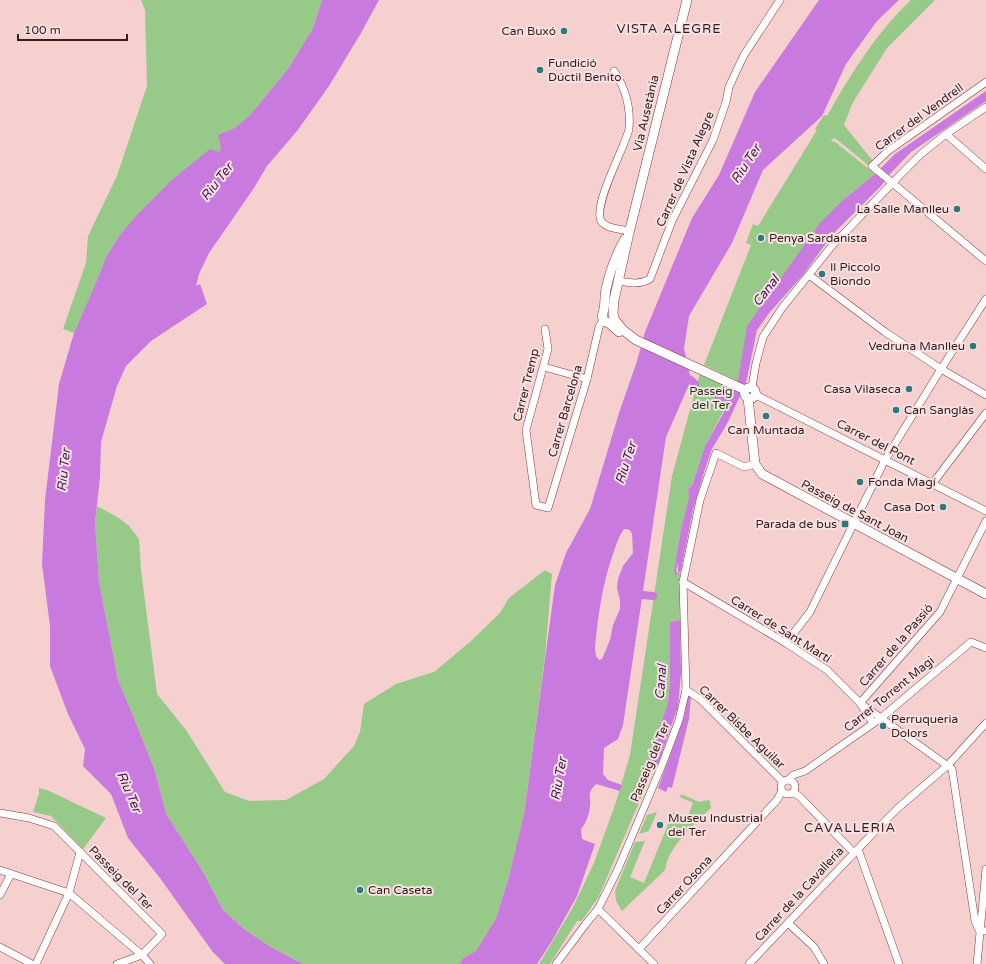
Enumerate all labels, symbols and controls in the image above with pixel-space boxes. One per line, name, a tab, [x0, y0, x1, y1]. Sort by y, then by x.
scale bar	[18, 16, 127, 42]
district label: VISTA ALEGRE	[616, 21, 722, 37]
text: 100 m	[24, 23, 61, 37]
place label: Can Buxó	[501, 24, 556, 38]
marker: Can Buxó	[559, 26, 569, 36]
place label: Fundició Dúctil Benito	[548, 56, 621, 84]
marker: Fundició Dúctil Benito	[535, 65, 545, 75]
street label: Via Ausetània	[630, 73, 662, 153]
street label: Carrer del Vendrell	[872, 80, 966, 154]
street label: Carrer de Vista Alegre	[653, 109, 717, 229]
water label: Riu Ter	[728, 140, 766, 186]
water label: Riu Ter	[197, 158, 238, 204]
place label: La Salle Manlleu	[856, 202, 949, 216]
marker: La Salle Manlleu	[952, 204, 962, 214]
place label: Penya Sardanista	[769, 231, 867, 245]
marker: Penya Sardanista	[756, 233, 766, 243]
place label: Il Piccolo Biondo	[830, 260, 881, 288]
marker: Il Piccolo Biondo	[817, 269, 827, 279]
water label: Canal	[749, 271, 784, 310]
place label: Vedruna Manlleu	[868, 339, 965, 353]
marker: Vedruna Manlleu	[968, 341, 978, 351]
street label: Carrer Tremp	[510, 347, 542, 423]
street label: Carrer Barcelona	[545, 363, 585, 459]
place label: Casa Vilaseca	[824, 382, 901, 396]
park label: Passeig del Ter	[689, 384, 733, 412]
marker: Casa Vilaseca	[904, 384, 914, 394]
place label: Can Sanglàs	[904, 403, 974, 417]
marker: Can Sanglàs	[891, 405, 901, 415]
marker: Can Muntada	[761, 411, 771, 421]
street label: Carrer del Pont	[834, 416, 918, 468]
place label: Can Muntada	[727, 423, 805, 437]
water label: Riu Ter	[612, 438, 641, 486]
water label: Riu Ter	[54, 446, 74, 492]
place label: Fonda Magí	[868, 475, 936, 489]
street label: Passeig de Sant Joan	[799, 477, 911, 545]
marker: Fonda Magí	[855, 477, 865, 487]
place label: Casa Dot	[884, 500, 935, 514]
marker: Casa Dot	[938, 502, 948, 512]
place label: Parada de bus	[756, 517, 837, 531]
marker: Parada de bus	[840, 519, 850, 529]
street label: Carrer de Sant Martí	[728, 592, 834, 666]
street label: Carrer de la Passió	[856, 601, 936, 689]
street label: Carrer Torrent Magi	[841, 653, 937, 735]
water label: Canal	[652, 662, 670, 700]
street label: Carrer Bisbe Aguilar	[696, 682, 788, 772]
place label: Perruqueria Dolors	[891, 712, 958, 740]
street label: Passeig del Ter	[628, 720, 673, 804]
marker: Perruqueria Dolors	[878, 721, 888, 731]
water label: Riu Ter	[547, 754, 571, 802]
water label: Riu Ter	[113, 769, 146, 817]
place label: Museu Industrial del Ter	[668, 811, 763, 839]
marker: Museu Industrial del Ter	[655, 820, 665, 830]
district label: CAVALLERIA	[804, 820, 896, 836]
street label: Passeig del Ter	[86, 843, 156, 913]
street label: Carrer de la Cavalleria	[752, 844, 846, 944]
street label: Carrer Osona	[653, 853, 715, 917]
place label: Can Caseta	[368, 883, 432, 897]
marker: Can Caseta	[355, 885, 365, 895]

